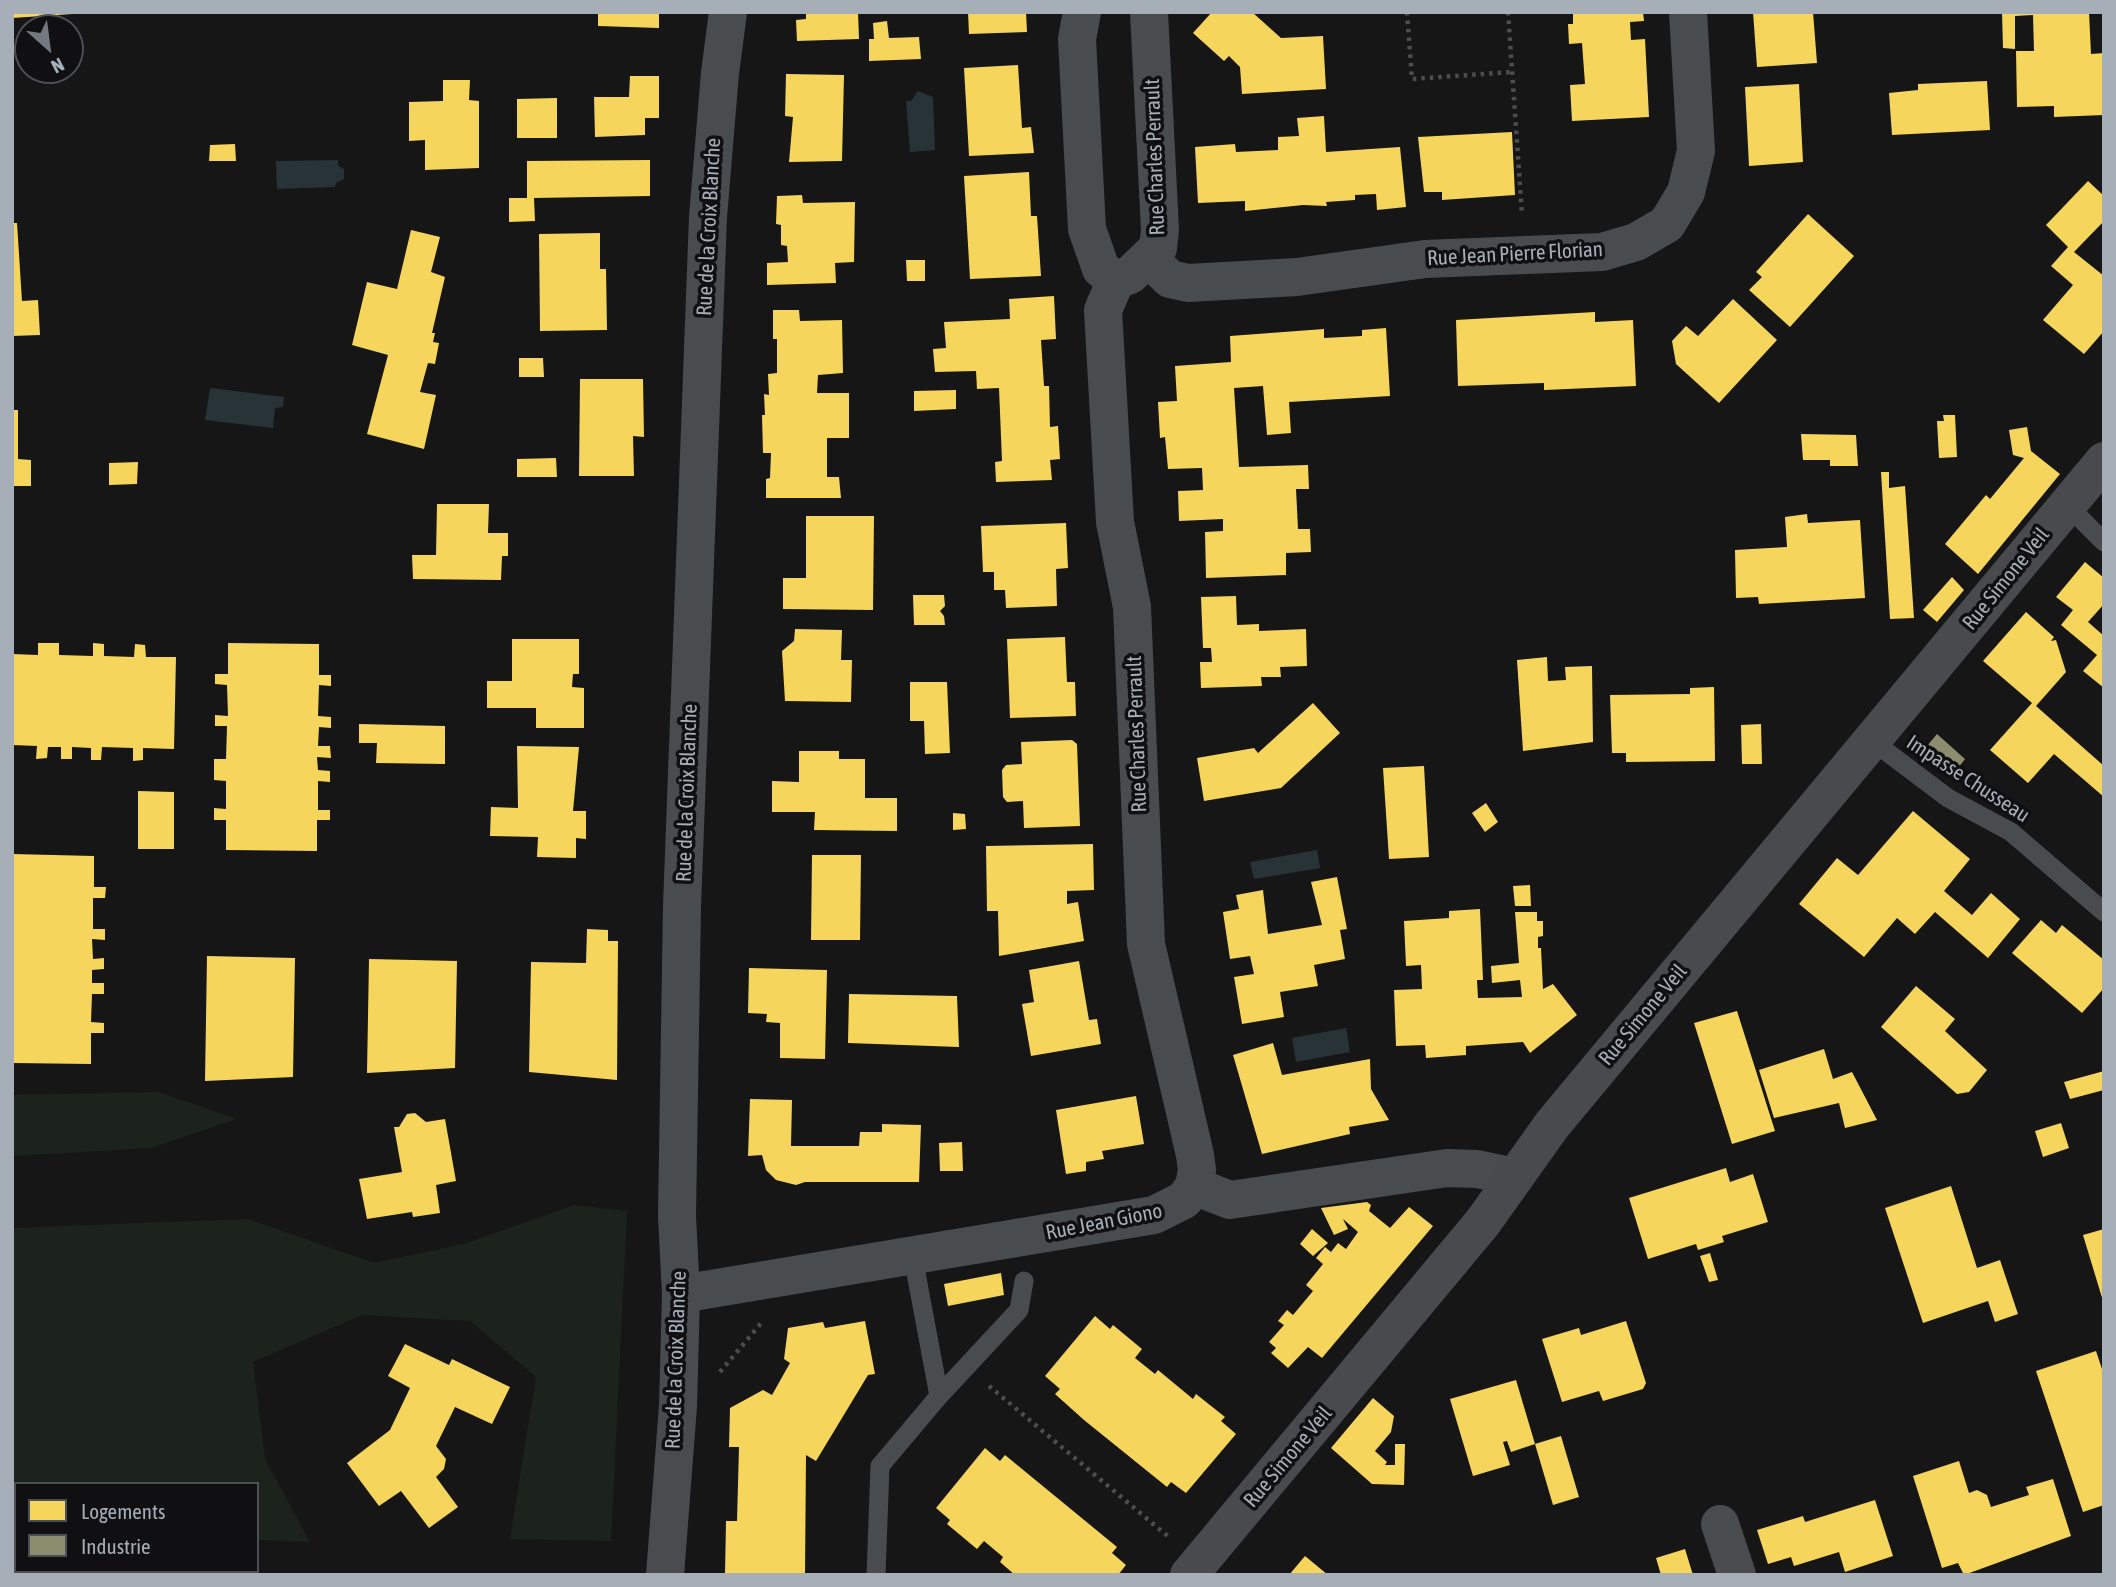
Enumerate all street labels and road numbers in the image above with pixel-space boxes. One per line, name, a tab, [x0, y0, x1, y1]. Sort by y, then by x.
street label: Rue Charles Perrault	[1140, 78, 1170, 236]
street label: Rue de la Croix Blanche	[692, 137, 726, 317]
street label: Rue Jean Pierre Florian	[1427, 237, 1603, 271]
street label: Rue Simone Veil	[1957, 523, 2055, 635]
street label: Rue Charles Perrault	[1122, 655, 1152, 813]
street label: Rue de la Croix Blanche	[671, 703, 703, 883]
street label: Impasse Chusseau	[1902, 730, 2034, 828]
street label: Rue Simone Veil	[1594, 959, 1692, 1071]
street label: Rue Jean Giono	[1044, 1198, 1164, 1246]
street label: Rue de la Croix Blanche	[660, 1270, 692, 1450]
street label: Rue Simone Veil	[1239, 1401, 1337, 1513]

